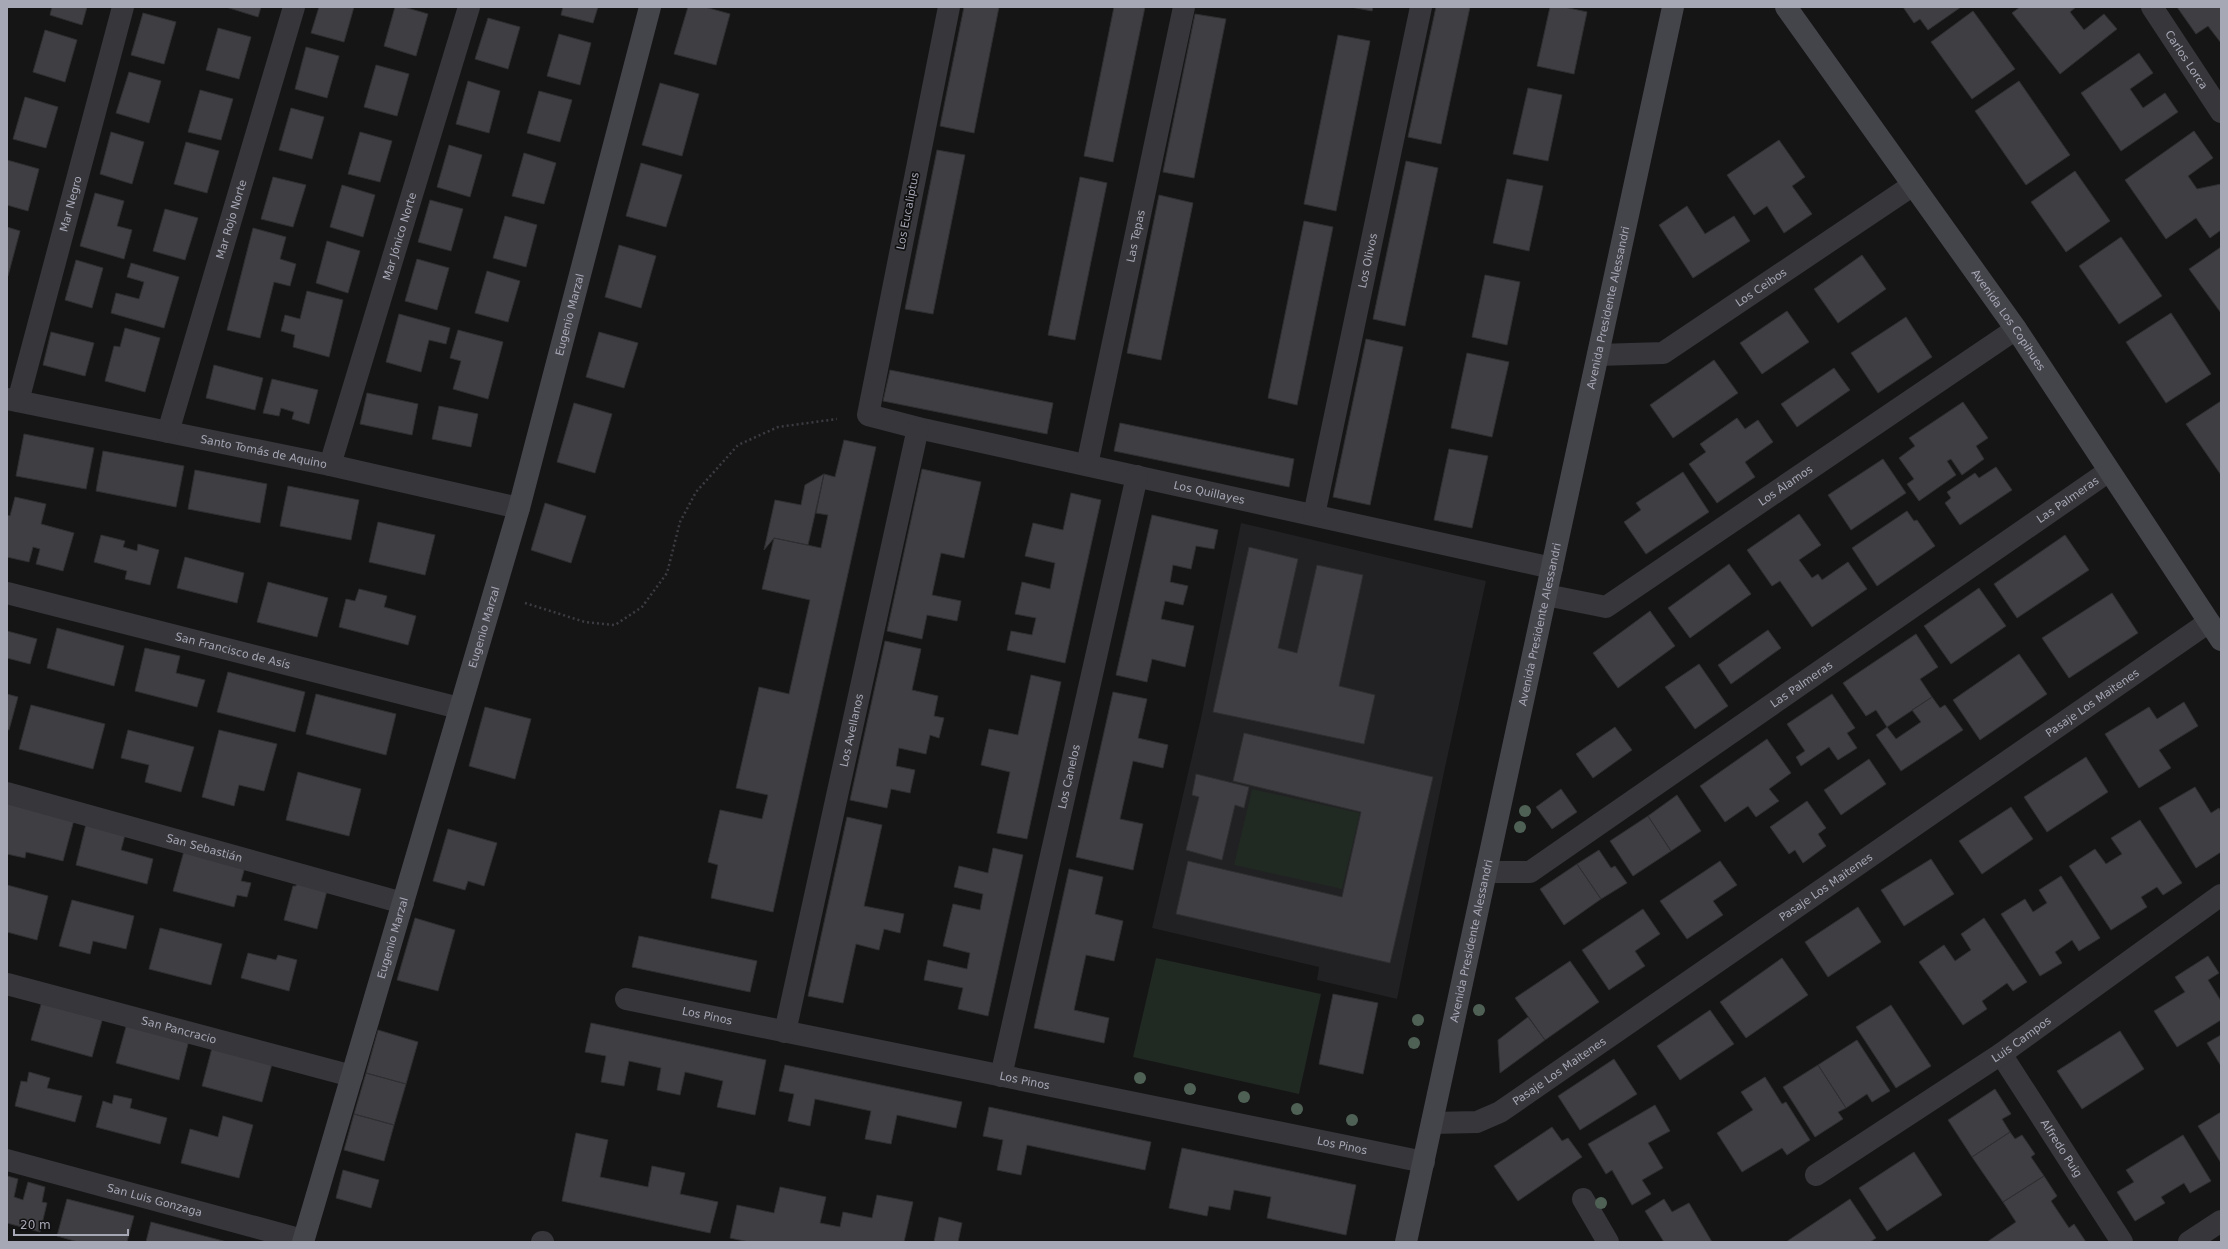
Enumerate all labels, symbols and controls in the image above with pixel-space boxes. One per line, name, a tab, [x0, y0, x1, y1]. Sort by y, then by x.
street label: Carlos Lorca	[2163, 28, 2211, 92]
street label: Los Eucaliptus	[894, 171, 922, 251]
street label: Mar Negro	[57, 174, 84, 233]
street label: Mar Rojo Norte	[213, 178, 249, 260]
street label: Mar Jónico Norte	[380, 191, 419, 282]
street label: Las Tepas	[1124, 208, 1147, 263]
street label: Avenida Presidente Alessandri	[1584, 225, 1632, 390]
street label: Los Olivos	[1355, 232, 1380, 289]
street label: Los Ceibos	[1733, 265, 1789, 309]
street label: Avenida Los Copihues	[1969, 267, 2048, 373]
street label: Eugenio Marzal	[553, 272, 587, 357]
street label: Santo Tomás de Aquino	[199, 432, 328, 471]
street label: Los Álamos	[1756, 462, 1815, 508]
street label: Las Palmeras	[2034, 473, 2101, 526]
street label: Los Quillayes	[1173, 478, 1246, 507]
street label: Avenida Presidente Alessandri	[1516, 542, 1563, 707]
street label: Eugenio Marzal	[466, 585, 502, 669]
street label: San Francisco de Asís	[174, 630, 292, 671]
street label: Las Palmeras	[1768, 658, 1835, 710]
street label: Pasaje Los Maitenes	[2043, 666, 2142, 739]
street label: Los Avellanos	[837, 692, 866, 768]
street label: Los Canelos	[1055, 743, 1083, 810]
street label: San Sebastián	[165, 831, 244, 865]
street label: Pasaje Los Maitenes	[1777, 850, 1875, 924]
street label: Avenida Presidente Alessandri	[1447, 858, 1495, 1024]
street label: Eugenio Marzal	[374, 896, 411, 980]
street label: Los Pinos	[681, 1004, 734, 1027]
street label: San Pancracio	[140, 1014, 218, 1046]
street label: Luis Campos	[1989, 1014, 2054, 1065]
street label: Pasaje Los Maitenes	[1510, 1034, 1609, 1108]
street label: Los Pinos	[999, 1069, 1051, 1092]
street label: Alfredo Puig	[2038, 1117, 2085, 1180]
street label: Los Pinos	[1316, 1134, 1369, 1157]
street label: San Luis Gonzaga	[106, 1181, 204, 1219]
scale bar	[14, 1211, 128, 1237]
text: 20 m	[20, 1218, 51, 1232]

